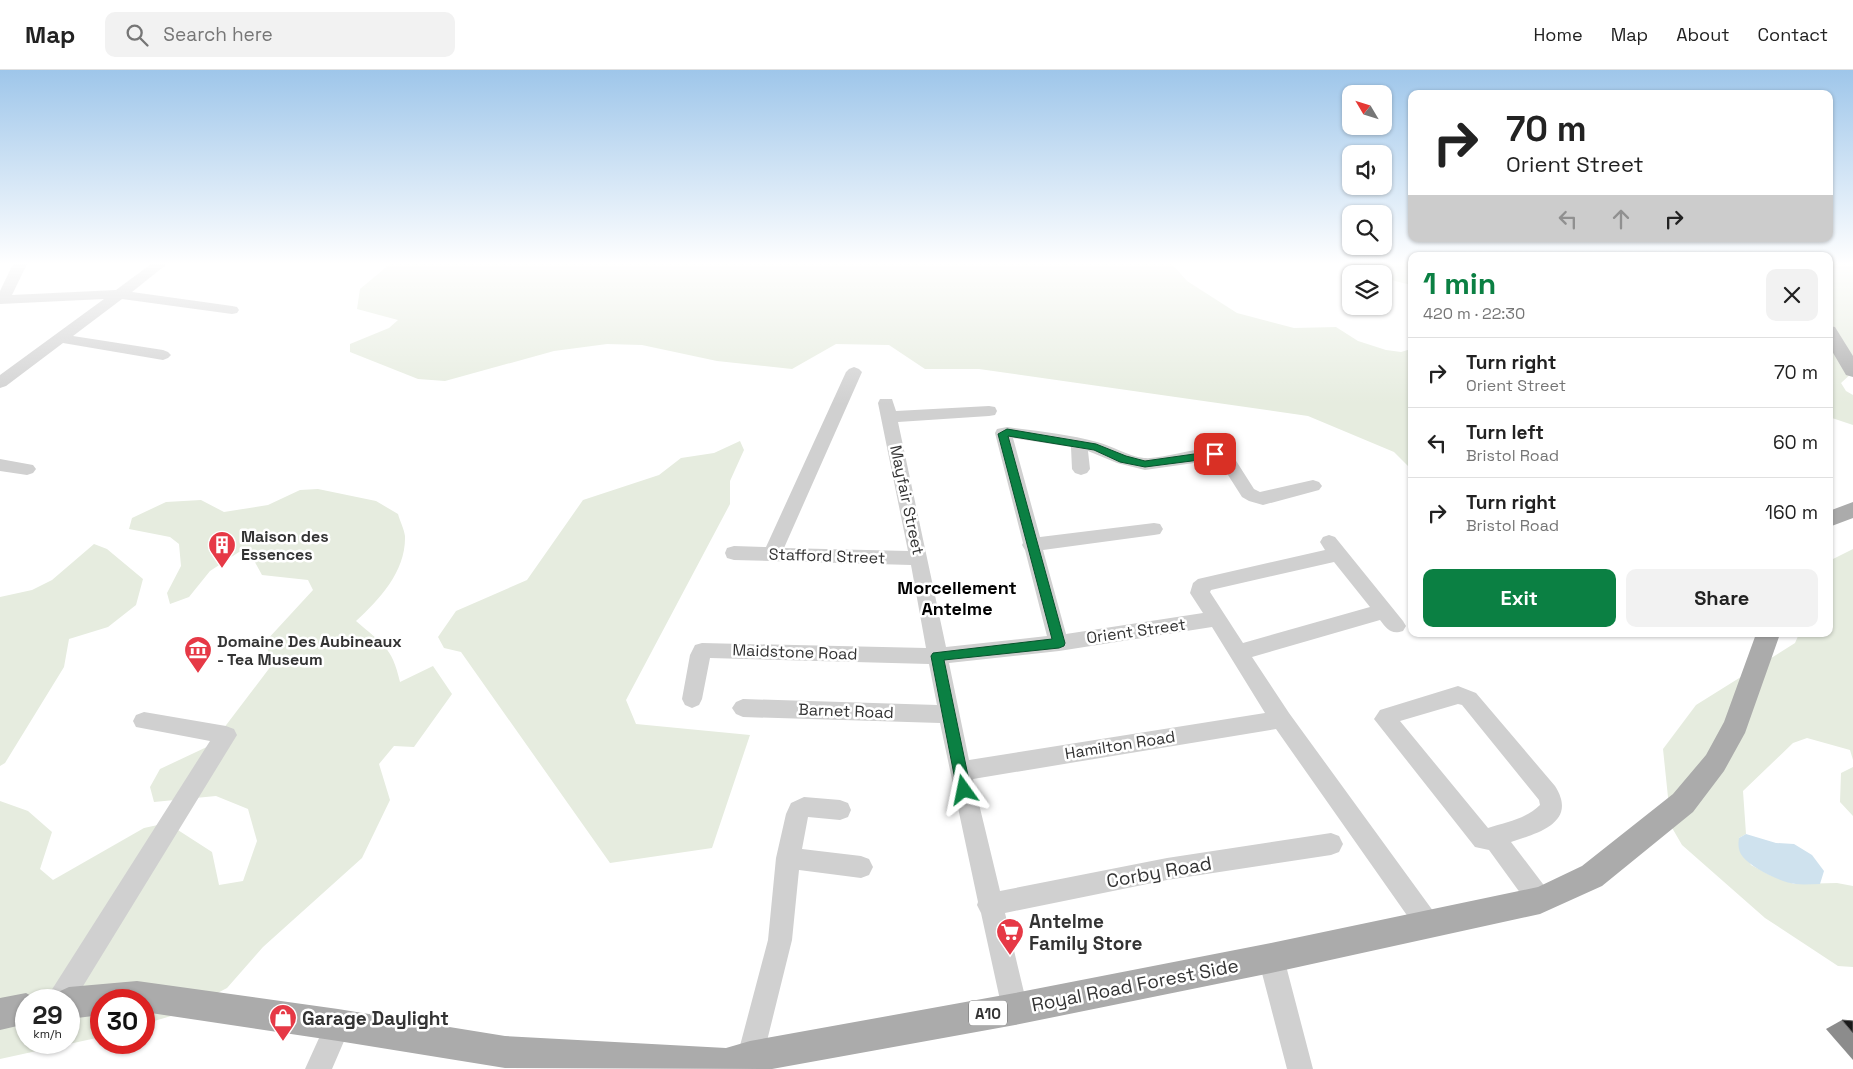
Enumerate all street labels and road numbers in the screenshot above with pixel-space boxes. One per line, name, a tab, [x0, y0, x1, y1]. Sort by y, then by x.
street label: Mayfair Street	[885, 443, 929, 557]
street label: Stafford Street	[768, 543, 886, 569]
street label: Orient Street	[1085, 614, 1187, 648]
street label: Maidstone Road	[732, 639, 858, 665]
street label: Barnet Road	[798, 699, 894, 723]
street label: Hamilton Road	[1063, 726, 1177, 764]
street label: Corby Road	[1104, 850, 1214, 894]
street label: Royal Road Forest Side	[1029, 953, 1241, 1017]
road number: A10	[969, 1000, 1007, 1026]

